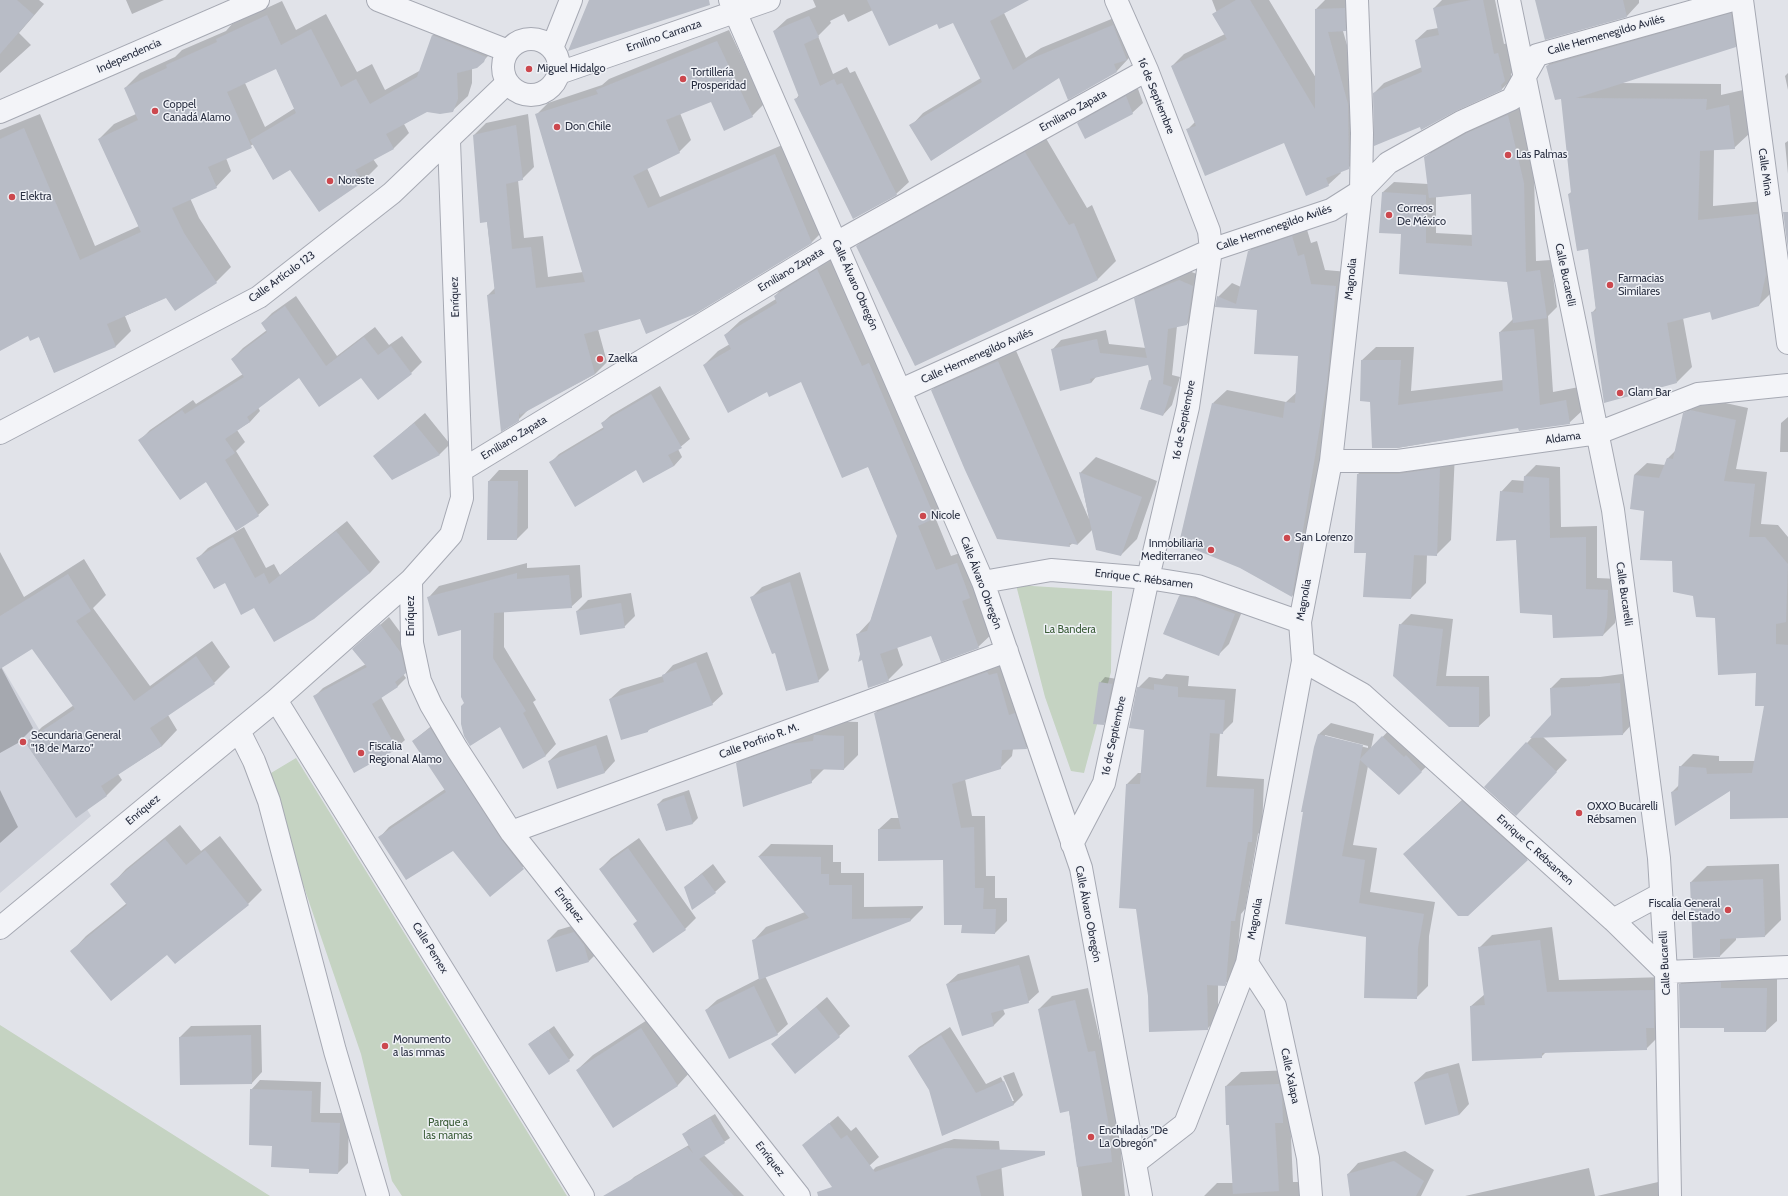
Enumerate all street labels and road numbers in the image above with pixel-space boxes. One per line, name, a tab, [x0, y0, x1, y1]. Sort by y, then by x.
street label: Calle Hermenegildo Avilés	[1546, 12, 1666, 58]
street label: Emilino Carranza	[625, 17, 703, 55]
street label: Independencia	[95, 36, 163, 76]
street label: 16 de Septiembre	[1135, 56, 1177, 136]
street label: Emiliano Zapata	[1037, 87, 1109, 135]
street label: Calle Mina	[1755, 147, 1775, 197]
street label: Calle Hermenegildo Avilés	[1215, 202, 1333, 254]
street label: Calle Álvaro Obregón	[829, 237, 881, 333]
street label: Calle Bucarelli	[1552, 242, 1578, 308]
street label: Emiliano Zapata	[756, 245, 826, 295]
street label: Calle Artículo 123	[246, 249, 318, 305]
street label: Magnolia	[1342, 257, 1360, 301]
street label: Enríquez	[448, 276, 462, 318]
street label: Calle Hermenegildo Avilés	[919, 325, 1035, 387]
street label: 16 de Septiembre	[1170, 379, 1198, 461]
street label: Emiliano Zapata	[479, 413, 549, 463]
street label: Aldama	[1544, 429, 1582, 447]
street label: Calle Álvaro Obregón	[957, 535, 1005, 631]
street label: Calle Bucarelli	[1613, 561, 1635, 627]
street label: Enrique C. Rébsamen	[1094, 566, 1194, 592]
street label: Magnolia	[1294, 578, 1314, 622]
street label: Enríquez	[404, 596, 418, 636]
street label: 16 de Septiembre	[1099, 695, 1129, 777]
street label: Calle Porfirio R. M.	[717, 720, 801, 762]
street label: Enríquez	[123, 792, 163, 828]
street label: Enrique C. Rébsamen	[1494, 812, 1576, 888]
street label: Calle Álvaro Obregón	[1072, 865, 1104, 963]
street label: Enríquez	[551, 885, 587, 925]
street label: Magnolia	[1245, 897, 1265, 941]
street label: Calle Pemex	[409, 920, 451, 976]
street label: Calle Bucarelli	[1657, 931, 1673, 995]
street label: Calle Xalapa	[1278, 1047, 1302, 1105]
street label: Enríquez	[752, 1139, 788, 1179]

